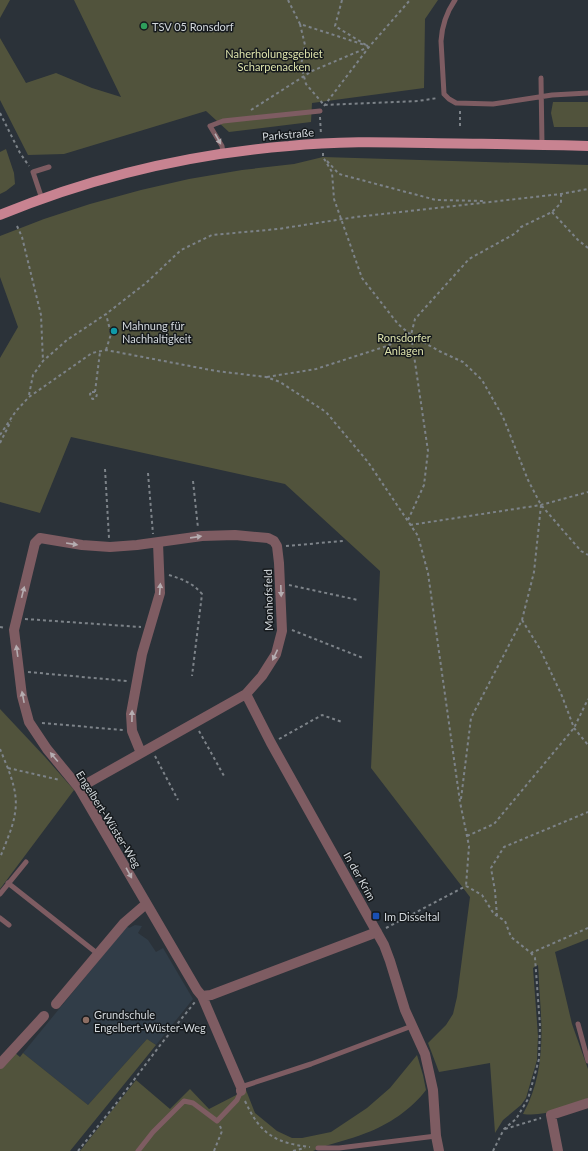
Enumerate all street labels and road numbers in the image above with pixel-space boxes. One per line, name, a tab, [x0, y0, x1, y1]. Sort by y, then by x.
street label: Parkstraße	[262, 125, 315, 143]
street label: Monhofsfeld	[261, 569, 275, 631]
street label: Engelbert-Wüster-Weg	[74, 768, 144, 870]
street label: In der Krim	[341, 849, 379, 903]

